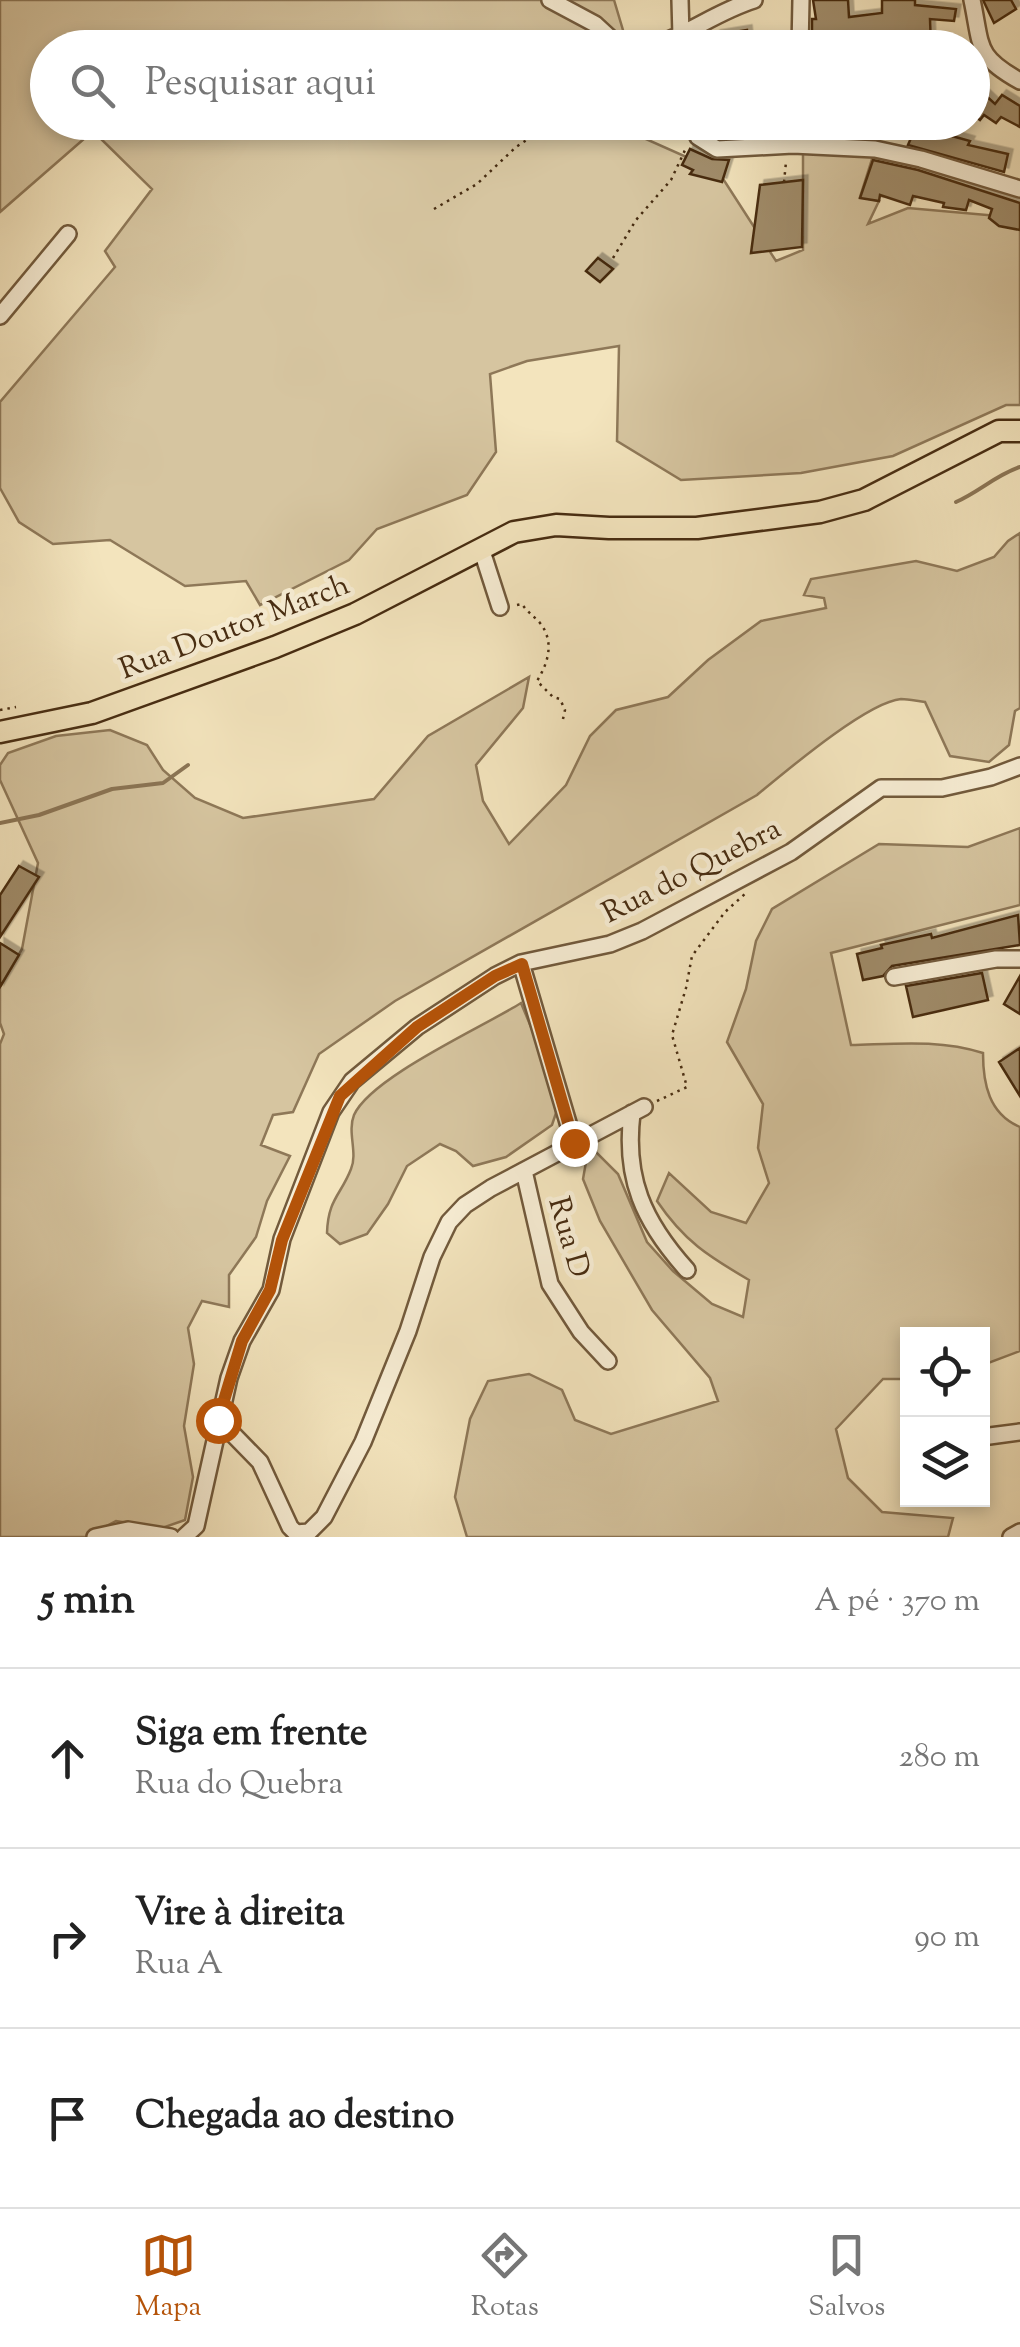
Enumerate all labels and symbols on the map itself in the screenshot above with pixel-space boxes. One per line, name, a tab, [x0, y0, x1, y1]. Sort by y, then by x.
street label: Rua Doutor March	[114, 565, 356, 692]
street label: Rua do Quebra	[595, 809, 789, 936]
route end	[552, 1121, 598, 1167]
street label: Rua D	[536, 1192, 600, 1283]
route start	[196, 1398, 242, 1444]

